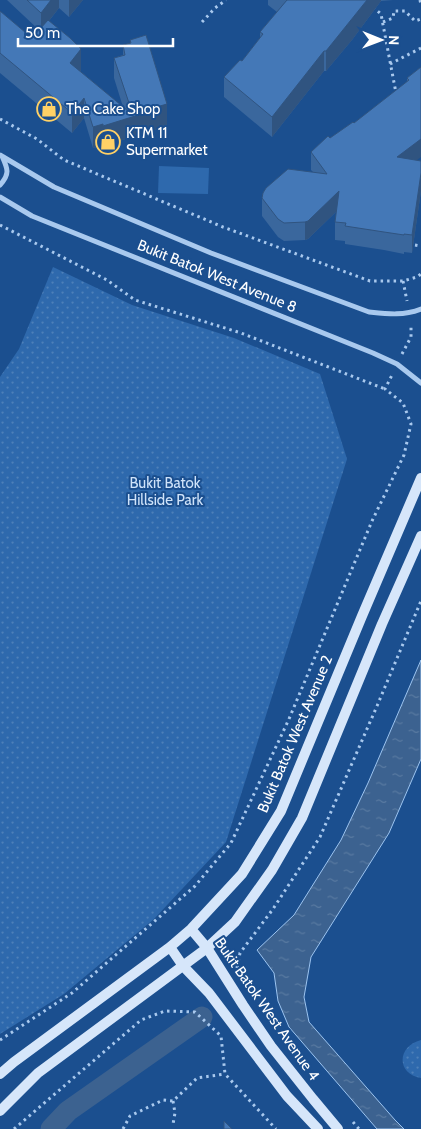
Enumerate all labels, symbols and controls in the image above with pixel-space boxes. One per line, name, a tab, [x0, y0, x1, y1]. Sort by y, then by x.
scale bar	[18, 15, 172, 47]
north arrow	[356, 15, 406, 65]
text: 50 m	[25, 24, 60, 42]
text: N	[385, 35, 403, 45]
shop icon: The Cake Shop	[36, 96, 62, 122]
place label: The Cake Shop	[66, 100, 160, 118]
place label: KTM 11 Supermarket	[126, 124, 208, 159]
shop icon: KTM 11 Supermarket	[95, 129, 121, 155]
street label: Bukit Batok West Avenue 8	[135, 236, 299, 316]
park label: Bukit Batok Hillside Park	[127, 474, 204, 509]
street label: Bukit Batok West Avenue 2	[254, 653, 336, 815]
street label: Bukit Batok West Avenue 4	[211, 934, 323, 1084]

